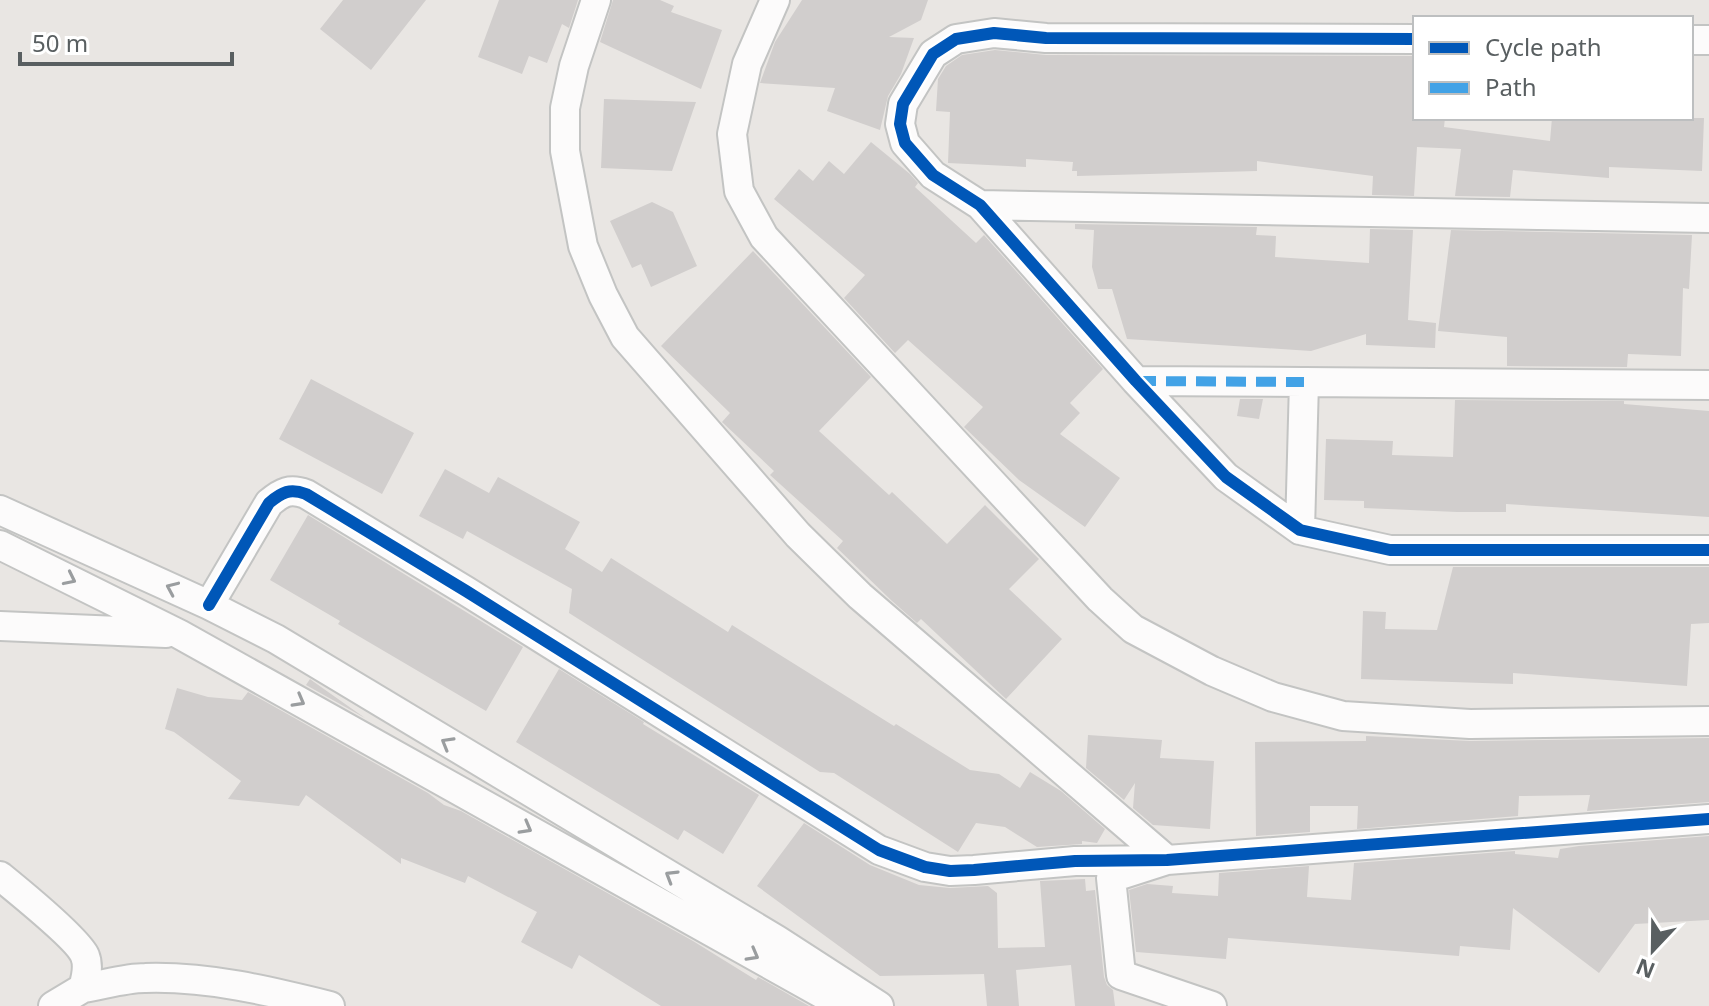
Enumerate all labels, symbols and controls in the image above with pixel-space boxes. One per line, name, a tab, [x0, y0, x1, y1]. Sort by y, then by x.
scale bar	[20, 16, 232, 66]
legend	[1413, 16, 1693, 120]
text: 50 m	[32, 26, 88, 59]
text: Cycle path	[1485, 30, 1602, 63]
text: Path	[1485, 70, 1536, 103]
one-way arrow	[61, 569, 76, 585]
one-way arrow	[166, 582, 180, 598]
one-way arrow	[291, 691, 305, 707]
one-way arrow	[441, 737, 456, 753]
one-way arrow	[517, 818, 532, 834]
one-way arrow	[665, 871, 679, 886]
north arrow	[1613, 910, 1693, 990]
one-way arrow	[744, 945, 759, 961]
text: N	[1631, 952, 1659, 987]

